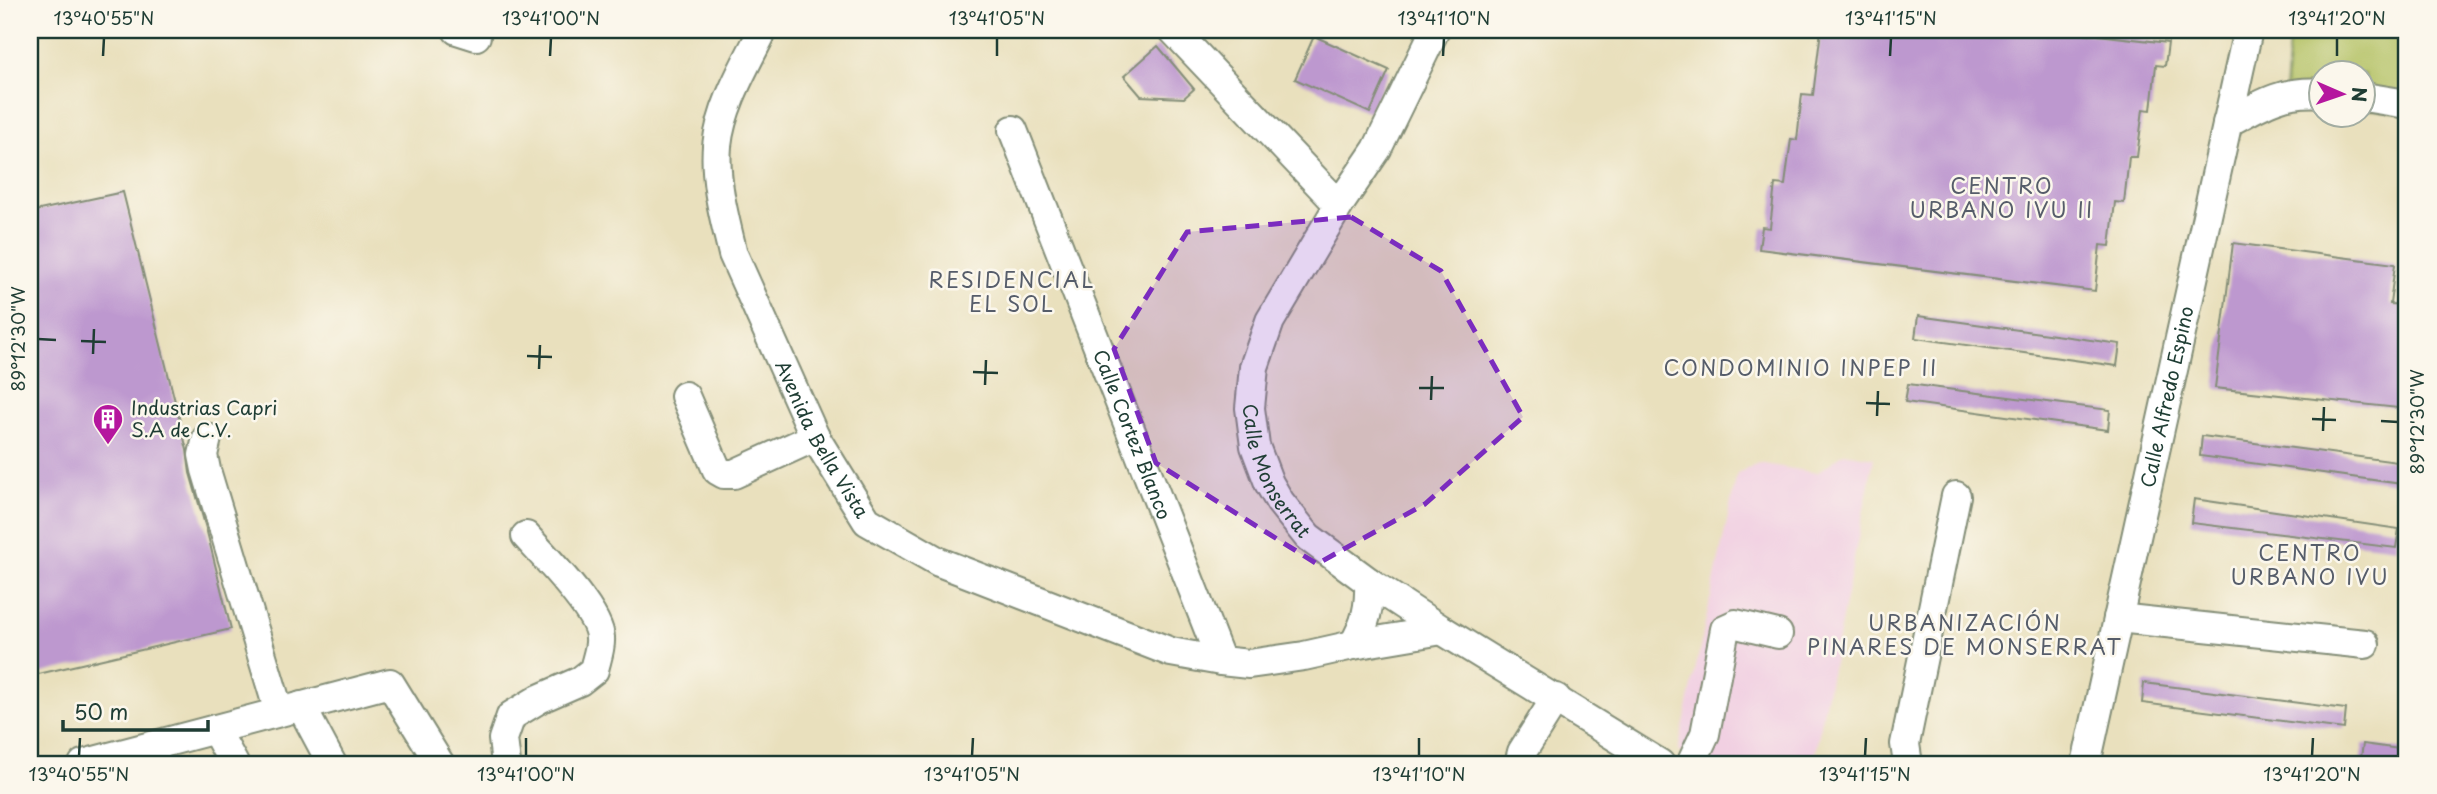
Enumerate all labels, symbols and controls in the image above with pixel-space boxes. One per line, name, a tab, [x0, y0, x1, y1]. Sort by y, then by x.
text: 13°40'55"N	[54, 4, 154, 31]
text: 13°41'00"N	[502, 4, 600, 31]
text: 13°41'05"N	[949, 4, 1045, 31]
text: 13°41'10"N	[1397, 4, 1491, 31]
text: 13°41'15"N	[1845, 4, 1937, 31]
text: 13°41'20"N	[2288, 4, 2386, 31]
north arrow	[2308, 60, 2378, 130]
text: N	[2346, 87, 2374, 103]
district label: CENTRO URBANO IVU II	[1910, 169, 2094, 225]
district label: RESIDENCIAL EL SOL	[929, 263, 1095, 319]
text: 89°12'30"W	[4, 286, 31, 392]
street label: Calle Alfredo Espino	[2132, 303, 2200, 490]
street label: Calle Cortez Blanco	[1087, 345, 1179, 523]
district label: CONDOMINIO INPEP II	[1664, 351, 1938, 383]
street label: Avenida Bella Vista	[769, 356, 877, 523]
text: 89°12'30"W	[2403, 369, 2430, 475]
place label: Industrias Capri S.A de C.V.	[131, 393, 277, 443]
building icon: Industrias Capri S.A de C.V.	[91, 402, 125, 446]
street label: Calle Monserrat	[1237, 402, 1318, 543]
district label: CENTRO URBANO IVU	[2230, 536, 2390, 592]
district label: URBANIZACIÓN PINARES DE MONSERRAT	[1807, 606, 2123, 662]
scale bar	[63, 689, 208, 733]
text: 50 m	[74, 695, 128, 727]
text: 13°40'55"N	[29, 760, 129, 787]
text: 13°41'00"N	[477, 760, 575, 787]
text: 13°41'05"N	[924, 760, 1020, 787]
text: 13°41'10"N	[1372, 760, 1466, 787]
text: 13°41'15"N	[1819, 760, 1911, 787]
text: 13°41'20"N	[2263, 760, 2361, 787]

